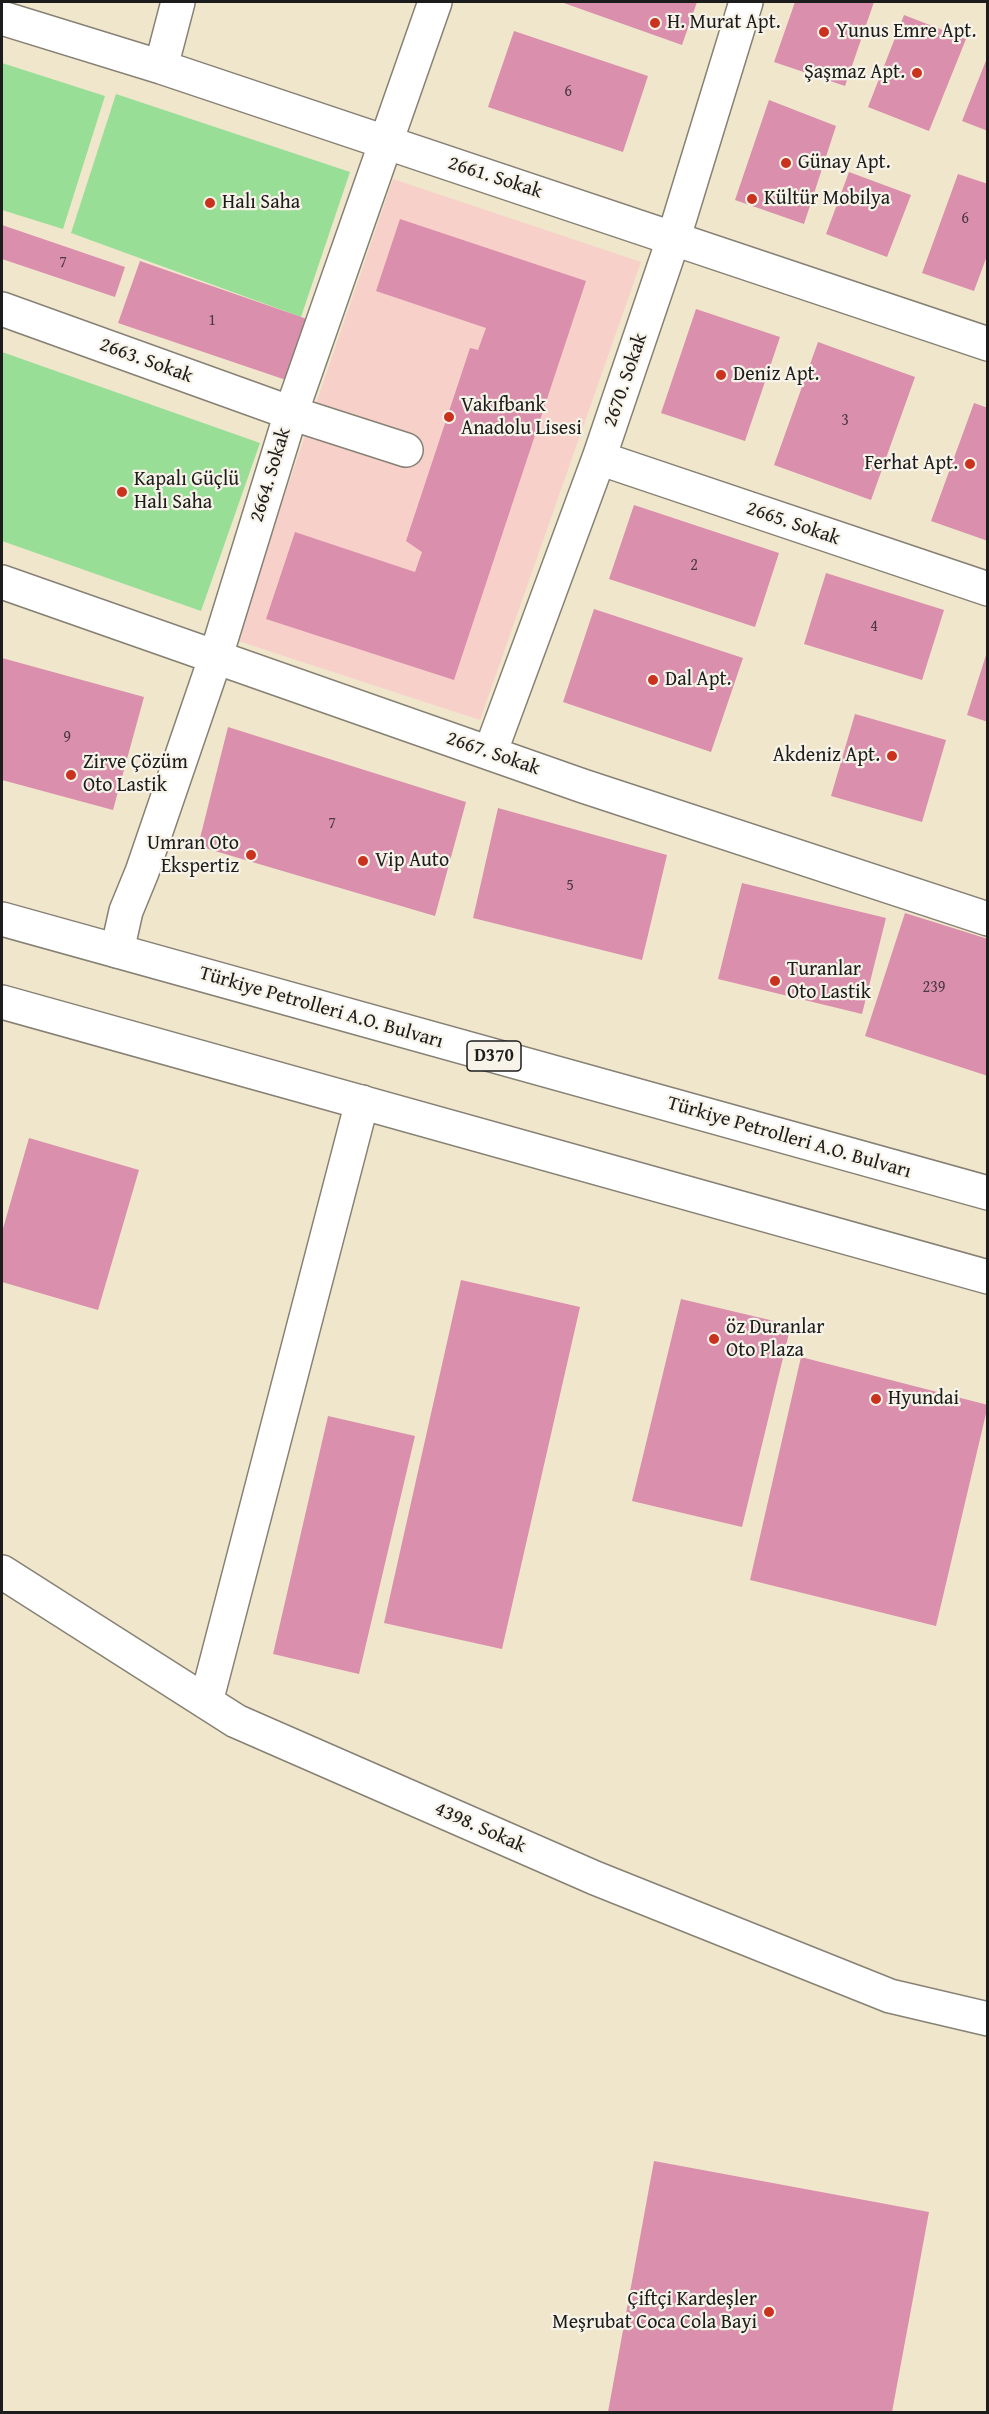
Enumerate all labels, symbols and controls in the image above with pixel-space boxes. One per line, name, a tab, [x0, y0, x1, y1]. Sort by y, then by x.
place label: H. Murat Apt.	[667, 11, 781, 35]
marker: H. Murat Apt.	[648, 16, 662, 30]
place label: Yunus Emre Apt.	[836, 20, 976, 44]
marker: Yunus Emre Apt.	[817, 25, 831, 39]
place label: Şaşmaz Apt.	[804, 61, 905, 85]
marker: Şaşmaz Apt.	[910, 66, 924, 80]
house number: 6	[564, 82, 572, 102]
place label: Günay Apt.	[798, 151, 890, 175]
street label: 2661. Sokak	[445, 152, 545, 204]
marker: Günay Apt.	[779, 156, 793, 170]
place label: Kültür Mobilya	[764, 187, 890, 211]
place label: Halı Saha	[222, 191, 300, 215]
marker: Kültür Mobilya	[745, 192, 759, 206]
marker: Halı Saha	[203, 196, 217, 210]
house number: 6	[961, 209, 969, 229]
house number: 7	[59, 253, 67, 273]
house number: 1	[208, 311, 216, 331]
street label: 2670. Sokak	[599, 330, 653, 430]
street label: 2663. Sokak	[96, 333, 196, 389]
place label: Deniz Apt.	[733, 363, 819, 387]
marker: Deniz Apt.	[714, 368, 728, 382]
place label: Vakıfbank Anadolu Lisesi	[461, 394, 582, 441]
marker: Vakıfbank Anadolu Lisesi	[442, 410, 456, 424]
house number: 3	[841, 411, 849, 431]
street label: 2664. Sokak	[245, 425, 297, 525]
place label: Ferhat Apt.	[864, 452, 958, 476]
marker: Ferhat Apt.	[963, 457, 977, 471]
place label: Kapalı Güçlü Halı Saha	[134, 468, 239, 515]
marker: Kapalı Güçlü Halı Saha	[115, 485, 129, 499]
street label: 2665. Sokak	[743, 497, 843, 551]
house number: 2	[690, 556, 698, 576]
house number: 4	[870, 617, 878, 637]
place label: Dal Apt.	[665, 668, 731, 692]
marker: Dal Apt.	[646, 673, 660, 687]
street label: 2667. Sokak	[443, 727, 543, 781]
house number: 9	[63, 728, 71, 748]
place label: Akdeniz Apt.	[773, 744, 880, 768]
marker: Akdeniz Apt.	[885, 749, 899, 763]
place label: Zirve Çözüm Oto Lastik	[83, 751, 188, 798]
marker: Zirve Çözüm Oto Lastik	[64, 768, 78, 782]
house number: 7	[328, 814, 336, 834]
place label: Umran Oto Ekspertiz	[147, 832, 239, 879]
marker: Umran Oto Ekspertiz	[244, 848, 258, 862]
place label: Vip Auto	[375, 849, 449, 873]
marker: Vip Auto	[356, 854, 370, 868]
house number: 5	[566, 876, 574, 896]
place label: Turanlar Oto Lastik	[787, 958, 871, 1005]
street label: Türkiye Petrolleri A.O. Bulvarı	[196, 962, 446, 1054]
marker: Turanlar Oto Lastik	[768, 974, 782, 988]
house number: 239	[922, 978, 946, 998]
road number: D370	[467, 1041, 521, 1071]
street label: Türkiye Petrolleri A.O. Bulvarı	[664, 1092, 914, 1184]
place label: öz Duranlar Oto Plaza	[726, 1316, 824, 1363]
marker: öz Duranlar Oto Plaza	[707, 1332, 721, 1346]
place label: Hyundai	[888, 1387, 959, 1411]
marker: Hyundai	[869, 1392, 883, 1406]
street label: 4398. Sokak	[431, 1797, 529, 1859]
place label: Çiftçi Kardeşler Meşrubat Coca Cola Bayi	[552, 2288, 757, 2335]
marker: Çiftçi Kardeşler Meşrubat Coca Cola Bayi	[762, 2305, 776, 2319]

